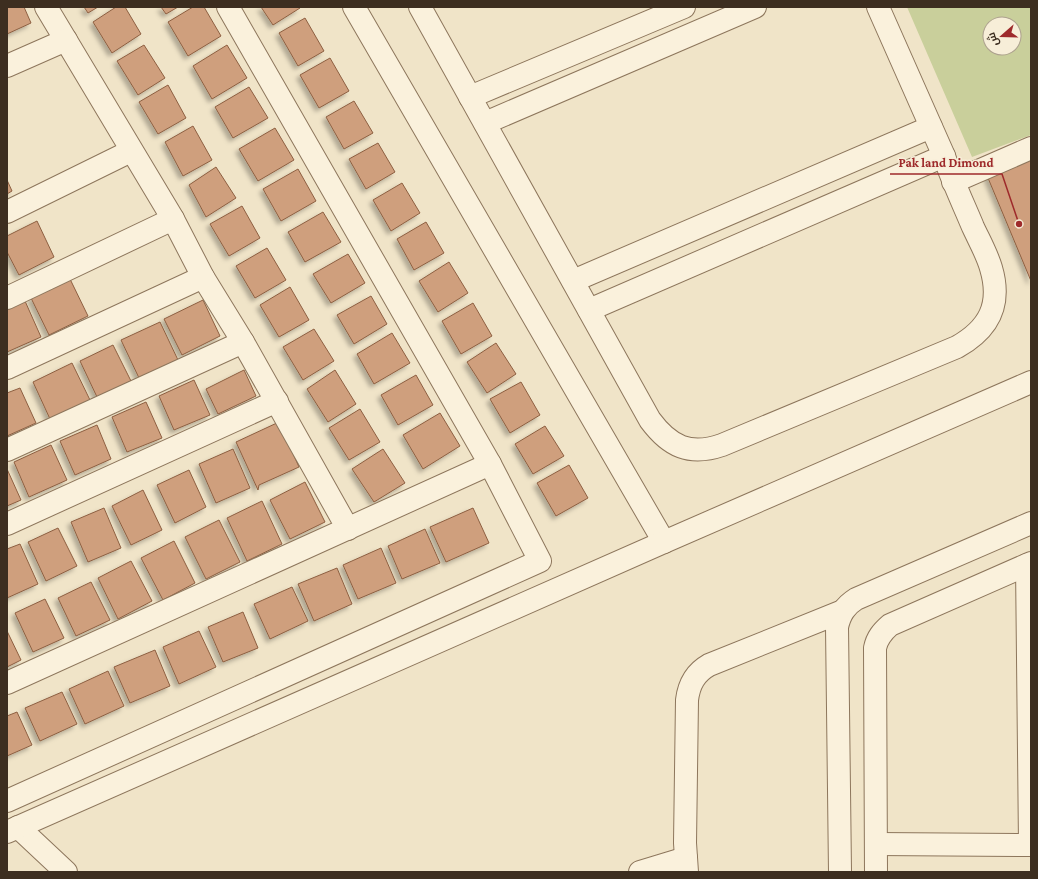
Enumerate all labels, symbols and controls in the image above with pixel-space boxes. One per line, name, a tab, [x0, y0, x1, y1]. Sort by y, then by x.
north arrow	[982, 16, 1022, 56]
text: ش	[985, 30, 1002, 48]
callout: Pak land Dimond	[890, 149, 1002, 174]
text: Pak land Dimond	[898, 155, 994, 170]

